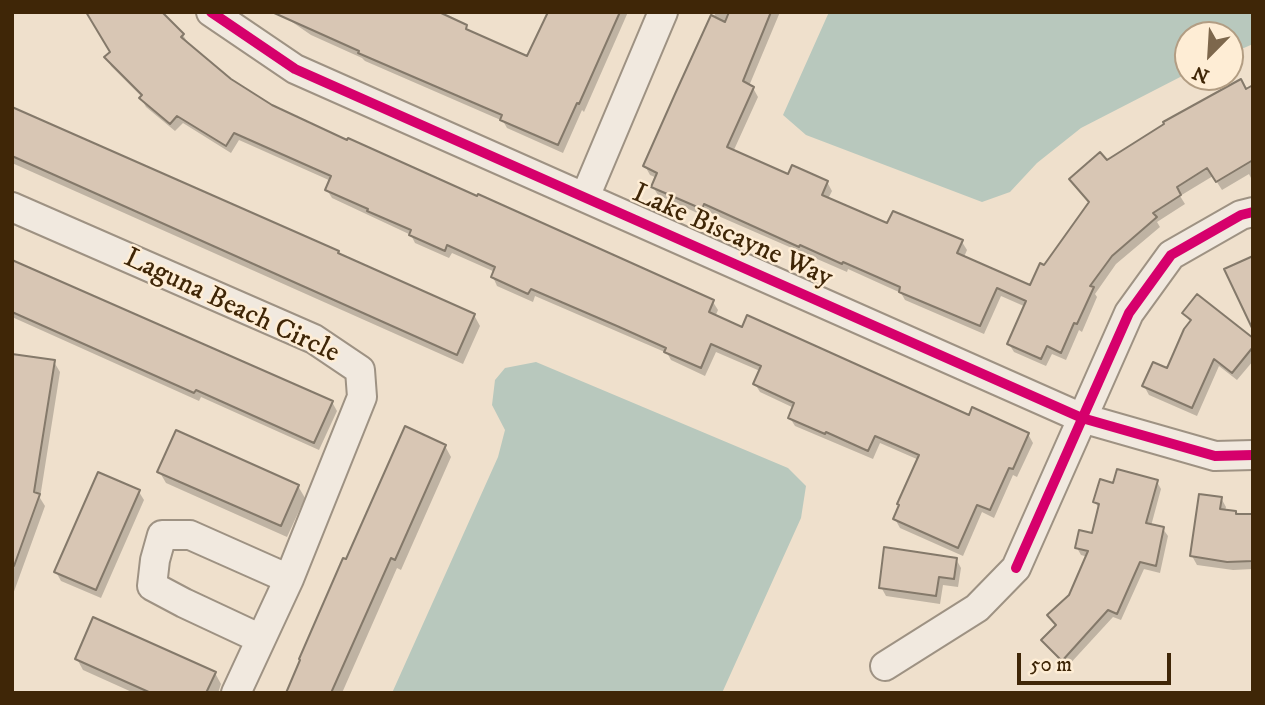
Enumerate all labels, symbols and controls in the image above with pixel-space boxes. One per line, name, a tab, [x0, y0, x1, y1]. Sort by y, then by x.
north arrow	[1174, 21, 1244, 91]
text: N	[1189, 60, 1213, 87]
street label: Lake Biscayne Way	[627, 178, 837, 296]
street label: Laguna Beach Circle	[118, 242, 344, 372]
scale bar	[1020, 638, 1174, 682]
text: 50 m	[1030, 652, 1072, 678]

